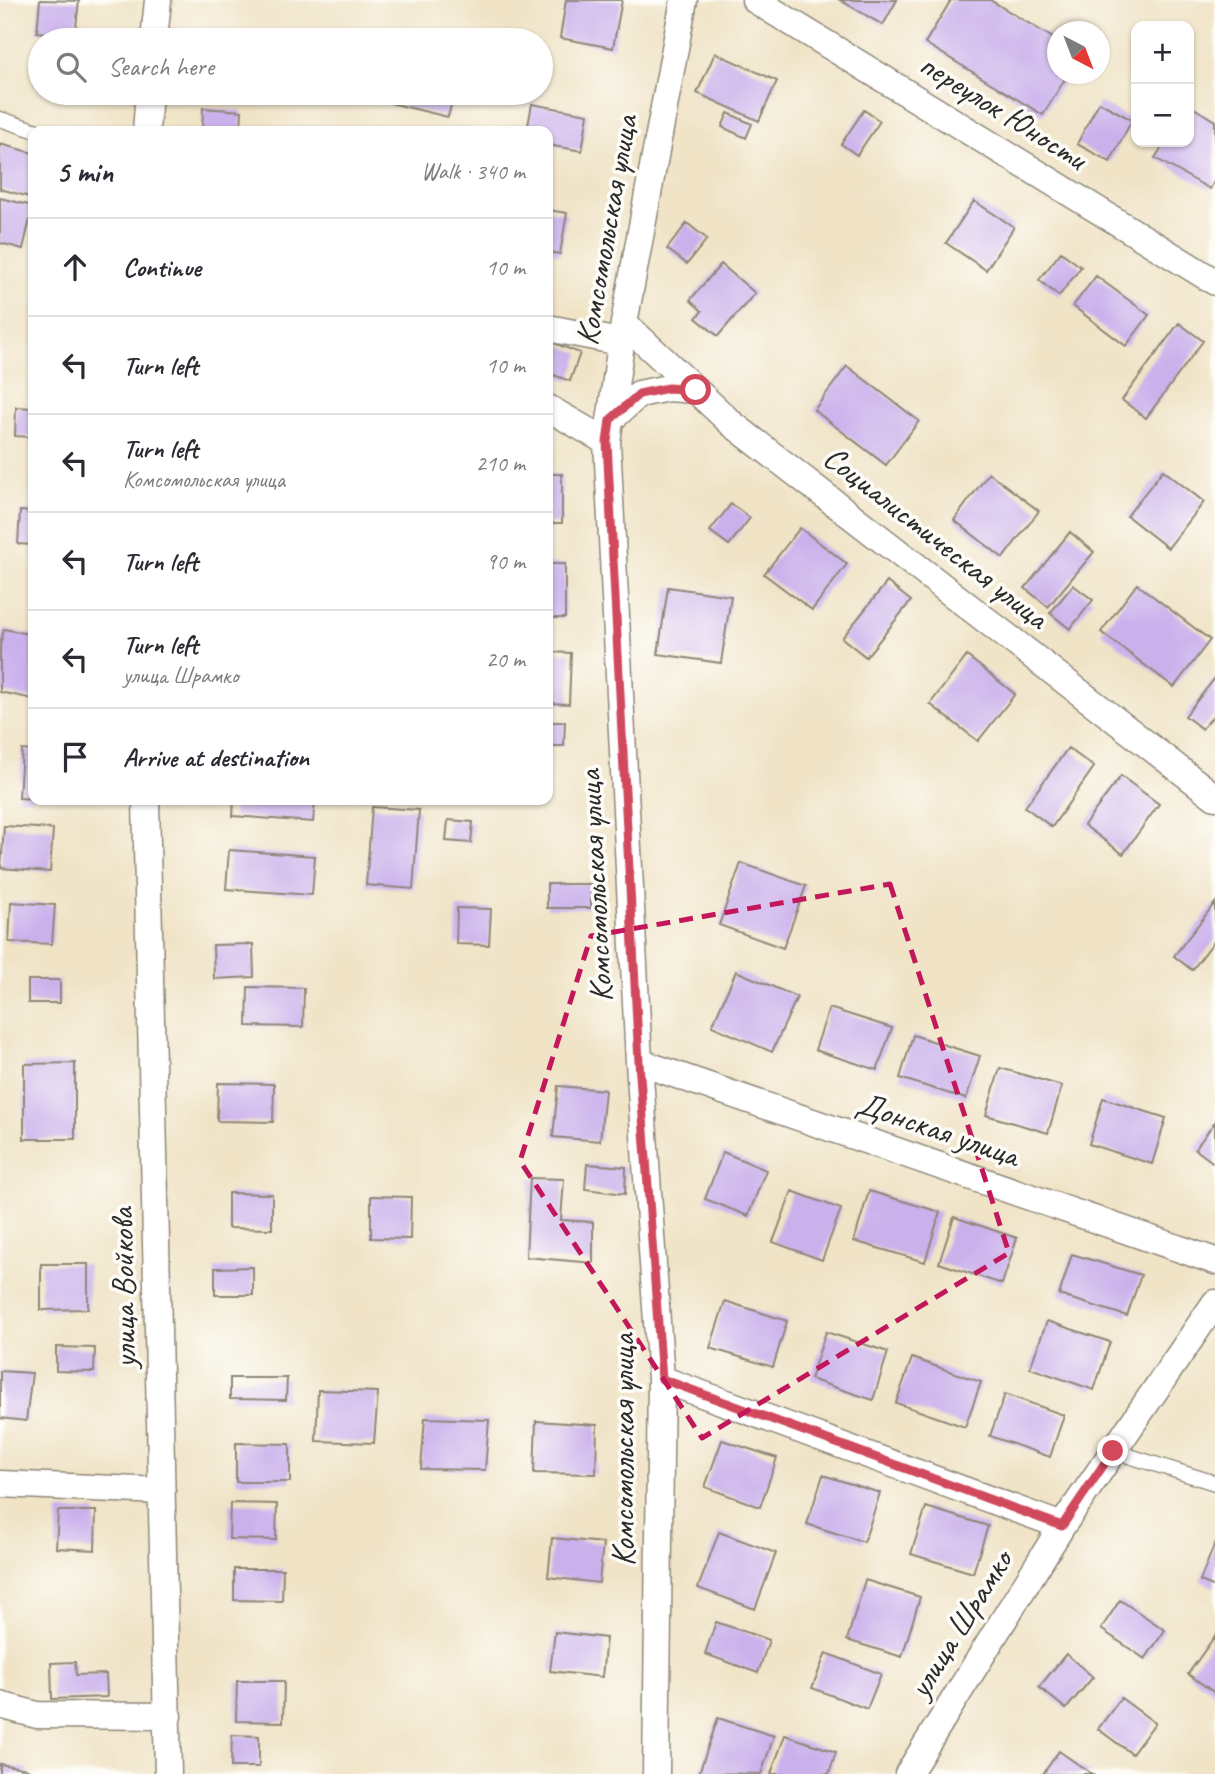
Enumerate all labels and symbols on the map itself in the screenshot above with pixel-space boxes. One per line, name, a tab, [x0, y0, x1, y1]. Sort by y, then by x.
north arrow	[1047, 21, 1110, 84]
street label: переулок Юности	[912, 43, 1097, 181]
street label: Комсомольская улица	[565, 110, 647, 348]
route start	[680, 374, 711, 405]
street label: Социалистическая улица	[815, 436, 1058, 639]
street label: Комсомольская улица	[568, 767, 622, 1003]
street label: Донская улица	[851, 1082, 1027, 1177]
street label: улица Войкова	[101, 1206, 145, 1371]
street label: Комсомольская улица	[602, 1332, 644, 1566]
route end	[1097, 1435, 1128, 1466]
street label: улица Шрамко	[897, 1540, 1024, 1707]

